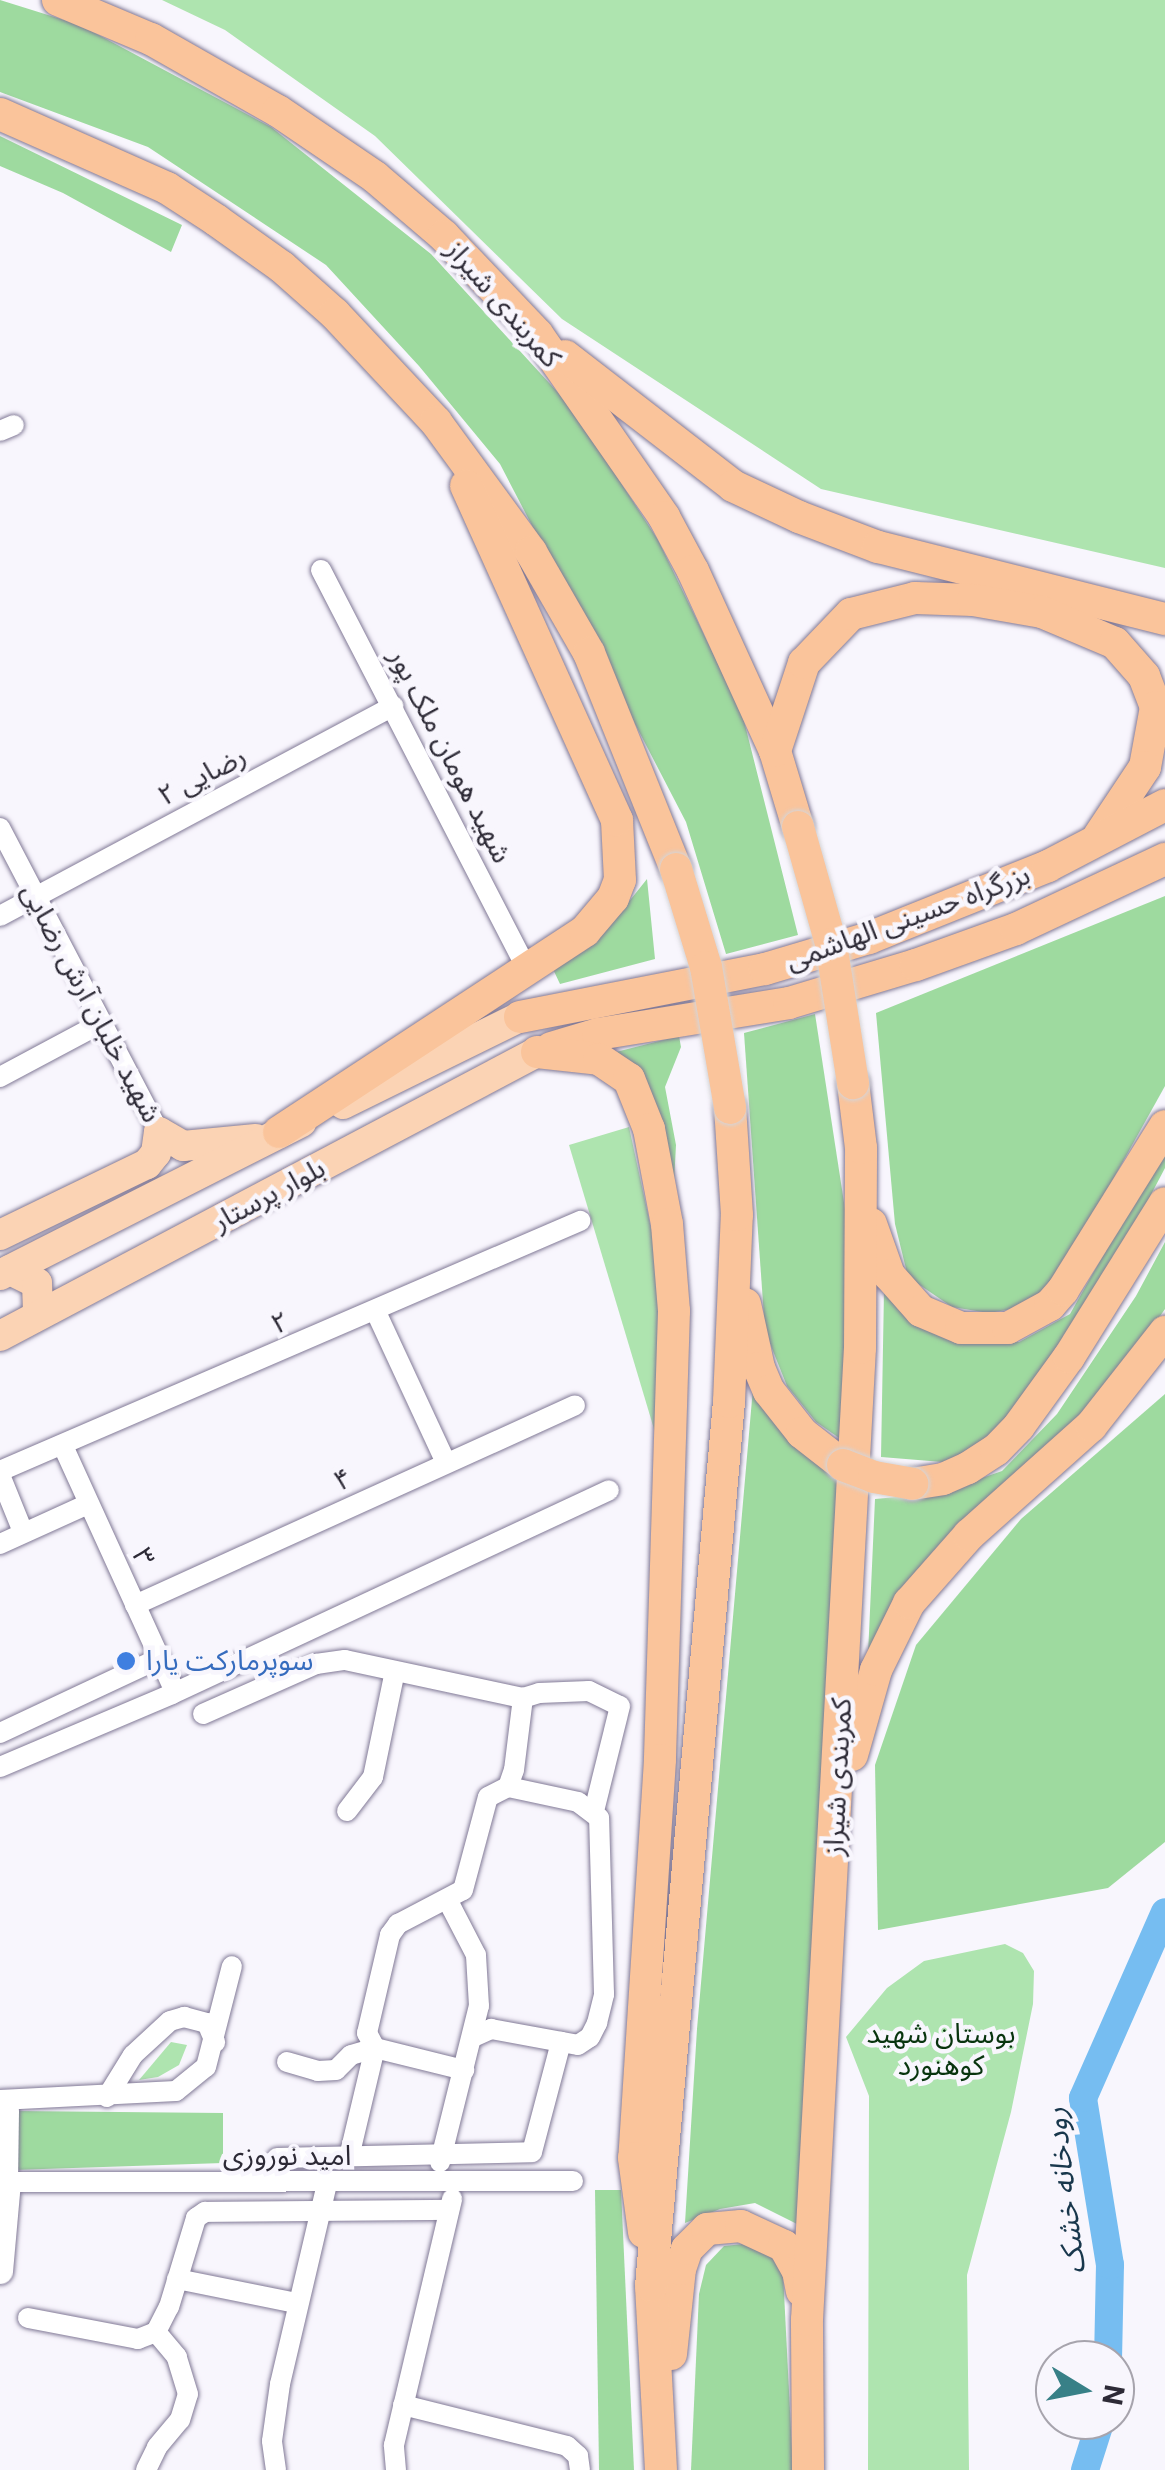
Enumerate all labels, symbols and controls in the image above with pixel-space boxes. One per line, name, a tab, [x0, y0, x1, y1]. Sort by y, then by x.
street label: کمربندی شیراز	[439, 233, 567, 375]
street label: شهید هومان ملک پور	[381, 643, 519, 869]
street label: رضایی ۲	[152, 739, 252, 813]
street label: بزرگراه حسینی الهاشمی	[781, 858, 1035, 978]
street label: شهید خلبان آرش رضایی	[14, 878, 168, 1128]
street label: بلوار پرستار	[207, 1151, 331, 1239]
street label: ۲	[266, 1304, 294, 1342]
street label: ۴	[329, 1461, 357, 1499]
street label: ۳	[124, 1543, 162, 1571]
place label: سوپرمارکت یارا	[146, 1644, 313, 1678]
marker: سوپرمارکت یارا	[115, 1650, 137, 1672]
street label: کمربندی شیراز	[817, 1697, 859, 1857]
park label: بوستان شهید کوهنورد	[867, 2017, 1015, 2083]
water label: رودخانه خشک	[1037, 2106, 1093, 2276]
street label: امید نوروزی	[223, 2139, 351, 2173]
north arrow	[1035, 2340, 1135, 2440]
text: N	[1095, 2382, 1131, 2408]

